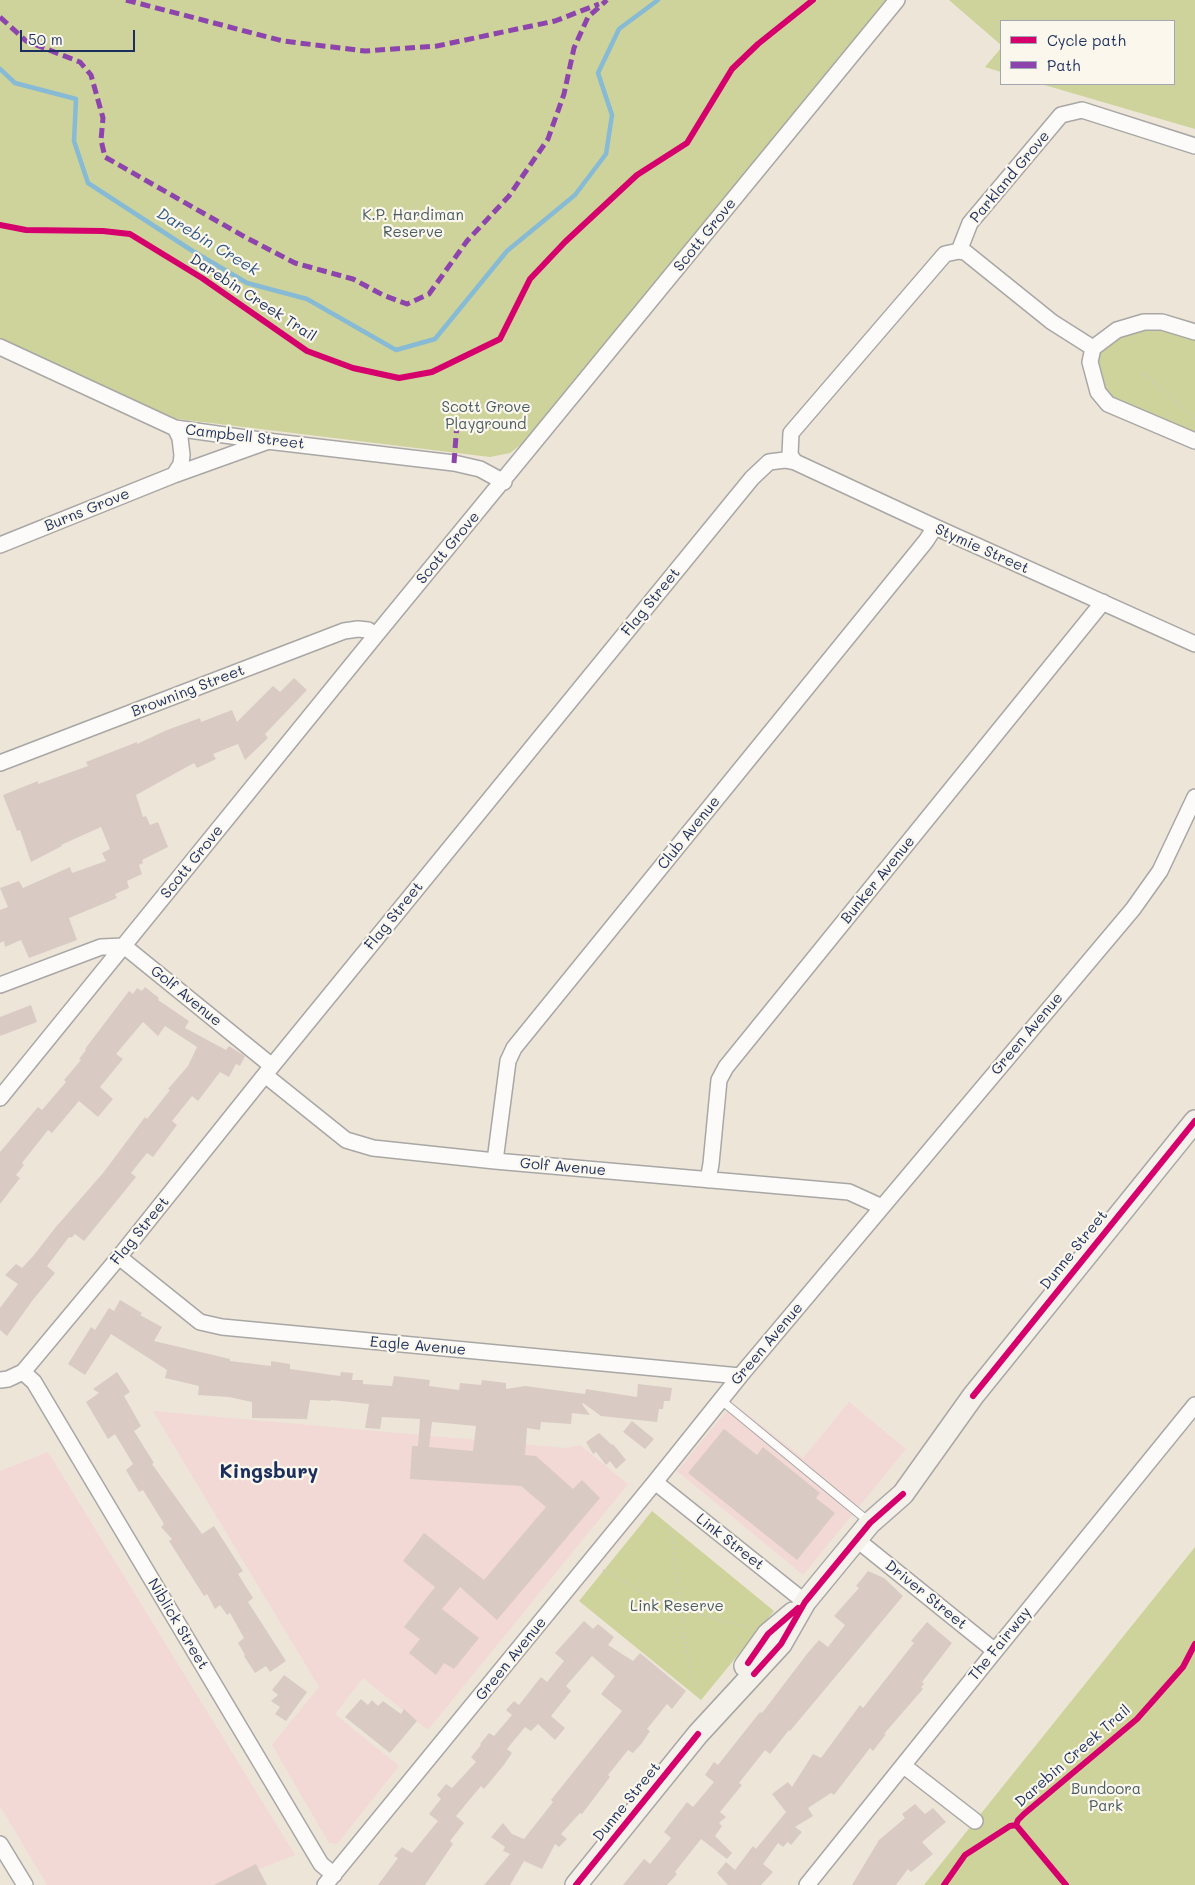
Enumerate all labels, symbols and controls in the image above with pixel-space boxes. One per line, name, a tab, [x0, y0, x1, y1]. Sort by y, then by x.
scale bar	[22, 20, 138, 52]
legend	[1000, 20, 1175, 85]
text: 50 m	[28, 29, 63, 49]
text: Cycle path	[1047, 30, 1126, 50]
text: Path	[1047, 55, 1081, 75]
street label: Parkland Grove	[966, 127, 1054, 227]
street label: Scott Grove	[670, 195, 740, 275]
water label: Darebin Creek	[153, 204, 263, 280]
park label: K.P. Hardiman Reserve	[362, 206, 464, 241]
street label: Darebin Creek Trail	[187, 250, 319, 346]
park label: Scott Grove Playground	[442, 398, 530, 433]
street label: Campbell Street	[184, 421, 306, 453]
street label: Burns Grove	[42, 485, 132, 535]
street label: Scott Grove	[413, 508, 483, 588]
street label: Stymie Street	[932, 520, 1032, 578]
street label: Flag Street	[618, 564, 684, 640]
street label: Browning Street	[129, 661, 247, 721]
street label: Club Avenue	[654, 793, 724, 873]
street label: Scott Grove	[157, 822, 227, 902]
street label: Bunker Avenue	[837, 833, 919, 927]
street label: Flag Street	[361, 878, 427, 954]
street label: Golf Avenue	[147, 962, 225, 1030]
street label: Green Avenue	[987, 989, 1067, 1079]
street label: Golf Avenue	[519, 1154, 607, 1180]
street label: Flag Street	[107, 1193, 173, 1269]
street label: Dunne Street	[1036, 1207, 1112, 1293]
street label: Green Avenue	[727, 1299, 807, 1389]
street label: Eagle Avenue	[369, 1333, 467, 1359]
district label: Kingsbury	[220, 1460, 318, 1484]
street label: Link Street	[692, 1510, 768, 1574]
street label: Driver Street	[882, 1557, 970, 1633]
street label: Niblick Street	[144, 1575, 212, 1673]
park label: Link Reserve	[630, 1597, 724, 1615]
street label: The Fairway	[965, 1604, 1035, 1684]
street label: Green Avenue	[472, 1614, 550, 1704]
street label: Darebin Creek Trail	[1012, 1701, 1134, 1811]
street label: Dunne Street	[589, 1759, 665, 1845]
park label: Bundoora Park	[1071, 1780, 1141, 1815]

